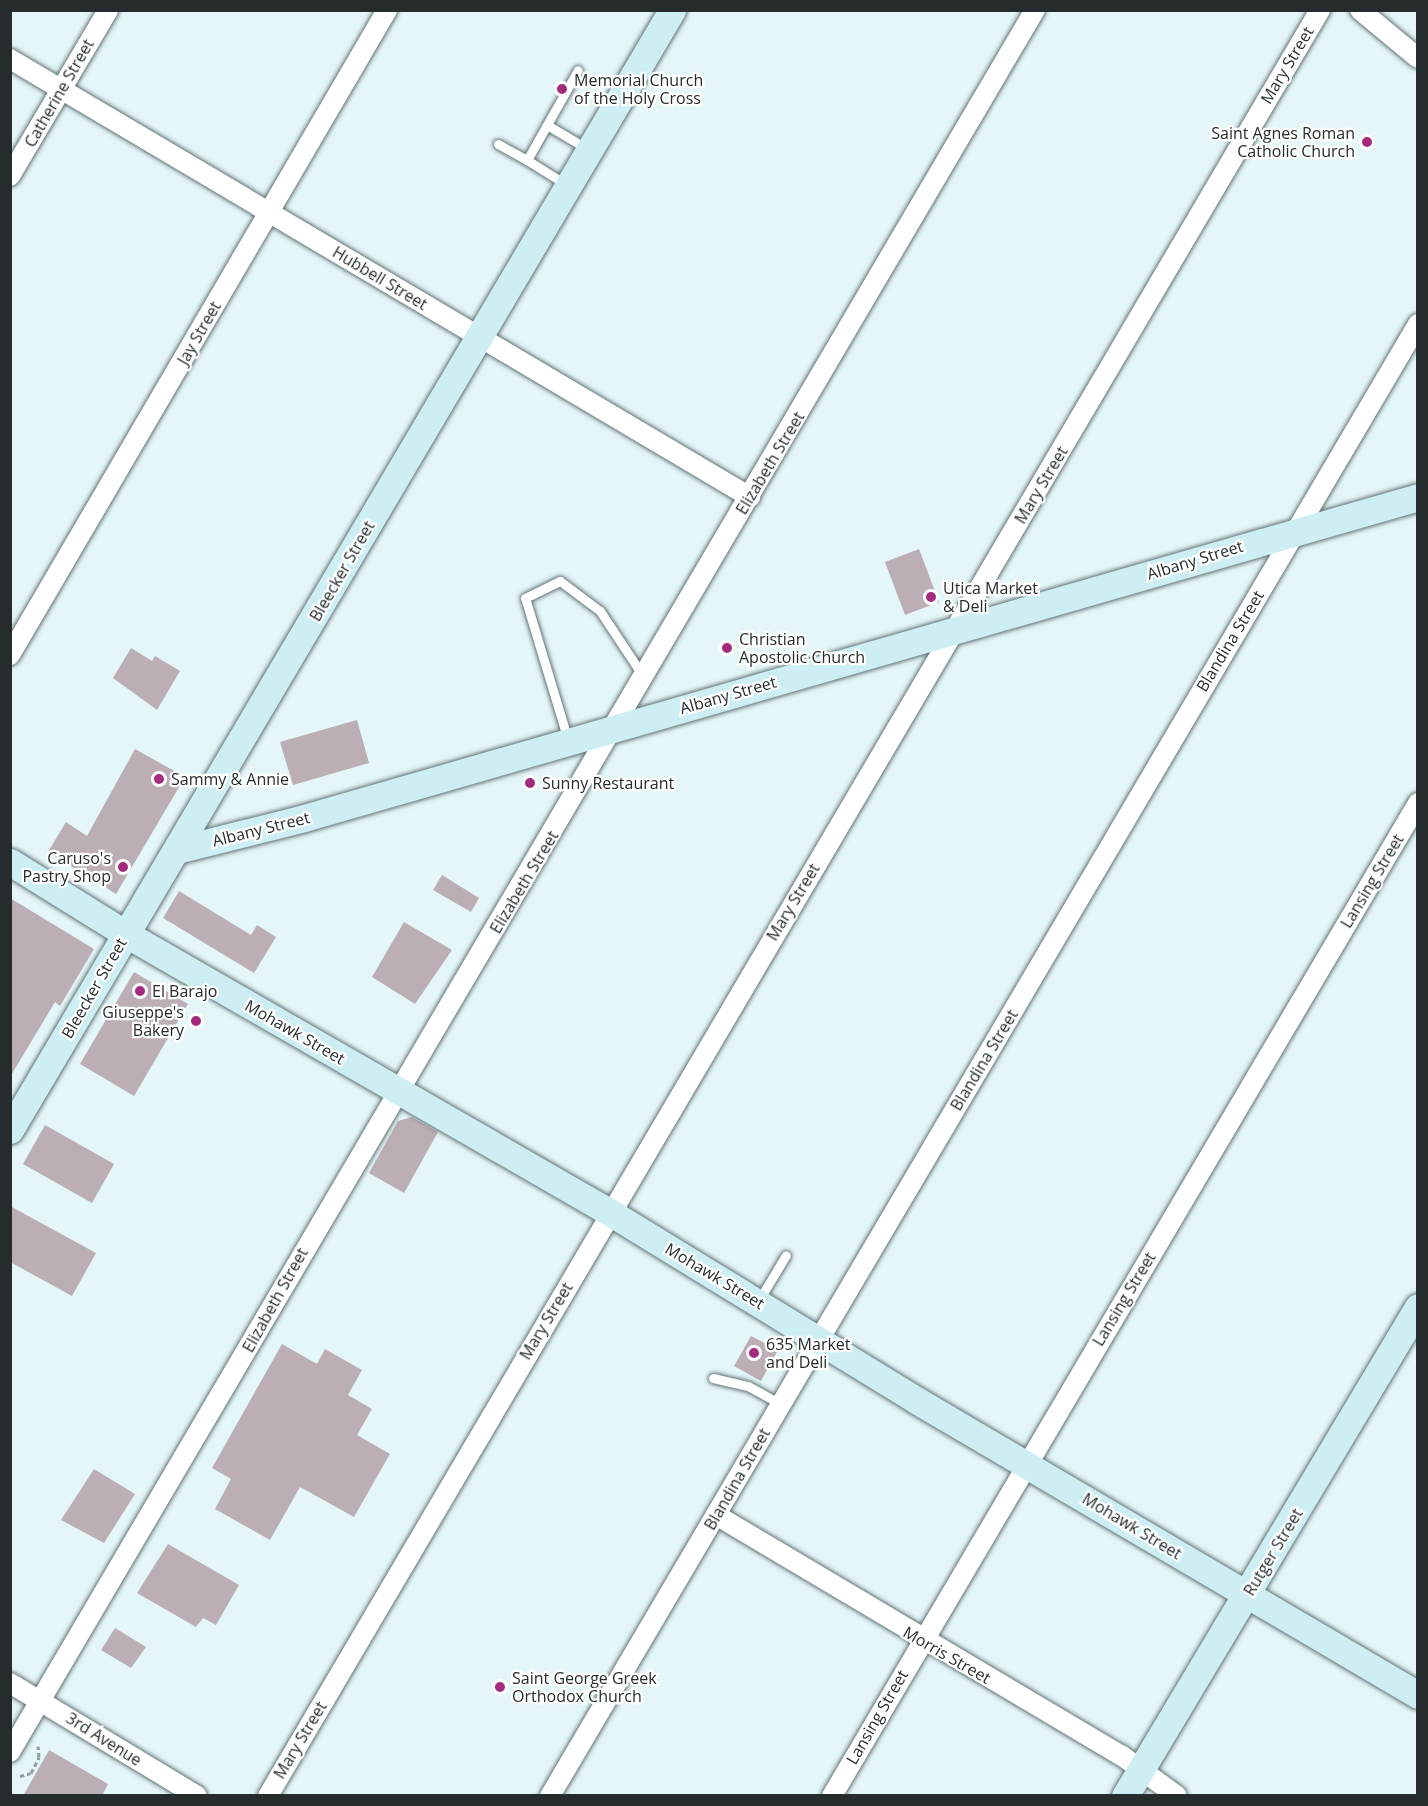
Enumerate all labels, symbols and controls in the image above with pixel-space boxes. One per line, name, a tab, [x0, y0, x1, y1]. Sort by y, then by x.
street label: Mary Street	[1256, 23, 1318, 107]
street label: Catherine Street	[20, 36, 98, 150]
place label: Memorial Church of the Holy Cross	[574, 70, 703, 108]
marker: Memorial Church of the Holy Cross	[555, 82, 569, 96]
place label: Saint Agnes Roman Catholic Church	[1211, 123, 1355, 161]
marker: Saint Agnes Roman Catholic Church	[1360, 135, 1374, 149]
street label: Hubbell Street	[329, 242, 431, 314]
street label: Jay Street	[173, 298, 225, 368]
street label: Elizabeth Street	[732, 408, 808, 518]
street label: Mary Street	[1010, 443, 1072, 527]
street label: Bleecker Street	[305, 517, 379, 625]
street label: Albany Street	[1145, 536, 1245, 584]
place label: Utica Market & Deli	[943, 578, 1038, 616]
street label: Blandina Street	[1192, 587, 1268, 695]
marker: Utica Market & Deli	[924, 590, 938, 604]
place label: Christian Apostolic Church	[739, 629, 865, 667]
marker: Christian Apostolic Church	[720, 641, 734, 655]
street label: Albany Street	[678, 672, 778, 718]
place label: Sammy & Annie	[171, 769, 289, 789]
marker: Sammy & Annie	[152, 772, 166, 786]
place label: Sunny Restaurant	[542, 773, 674, 793]
marker: Sunny Restaurant	[523, 776, 537, 790]
street label: Albany Street	[210, 808, 312, 850]
street label: Elizabeth Street	[486, 827, 562, 937]
street label: Lansing Street	[1336, 831, 1408, 931]
place label: Caruso's Pastry Shop	[22, 848, 111, 886]
marker: Caruso's Pastry Shop	[116, 860, 130, 874]
street label: Mary Street	[762, 860, 824, 944]
street label: Bleecker Street	[57, 934, 131, 1042]
place label: El Barajo	[152, 981, 217, 1001]
marker: El Barajo	[133, 984, 147, 998]
street label: Mohawk Street	[242, 996, 348, 1068]
place label: Giuseppe's Bakery	[102, 1002, 184, 1040]
street label: Blandina Street	[946, 1006, 1022, 1114]
marker: Giuseppe's Bakery	[189, 1014, 203, 1028]
street label: Mohawk Street	[662, 1239, 768, 1313]
street label: Elizabeth Street	[238, 1244, 312, 1356]
street label: Lansing Street	[1088, 1249, 1160, 1349]
street label: Mary Street	[515, 1279, 577, 1363]
place label: 635 Market and Deli	[766, 1334, 851, 1372]
marker: 635 Market and Deli	[747, 1346, 761, 1360]
street label: Blandina Street	[700, 1425, 774, 1533]
street label: Mohawk Street	[1079, 1489, 1185, 1563]
street label: Rutger Street	[1239, 1505, 1307, 1599]
street label: Morris Street	[900, 1622, 994, 1688]
street label: Lansing Street	[842, 1666, 912, 1768]
place label: Saint George Greek Orthodox Church	[512, 1668, 657, 1706]
marker: Saint George Greek Orthodox Church	[493, 1680, 507, 1694]
street label: Mary Street	[269, 1698, 331, 1782]
street label: 3rd Avenue	[63, 1708, 145, 1770]

